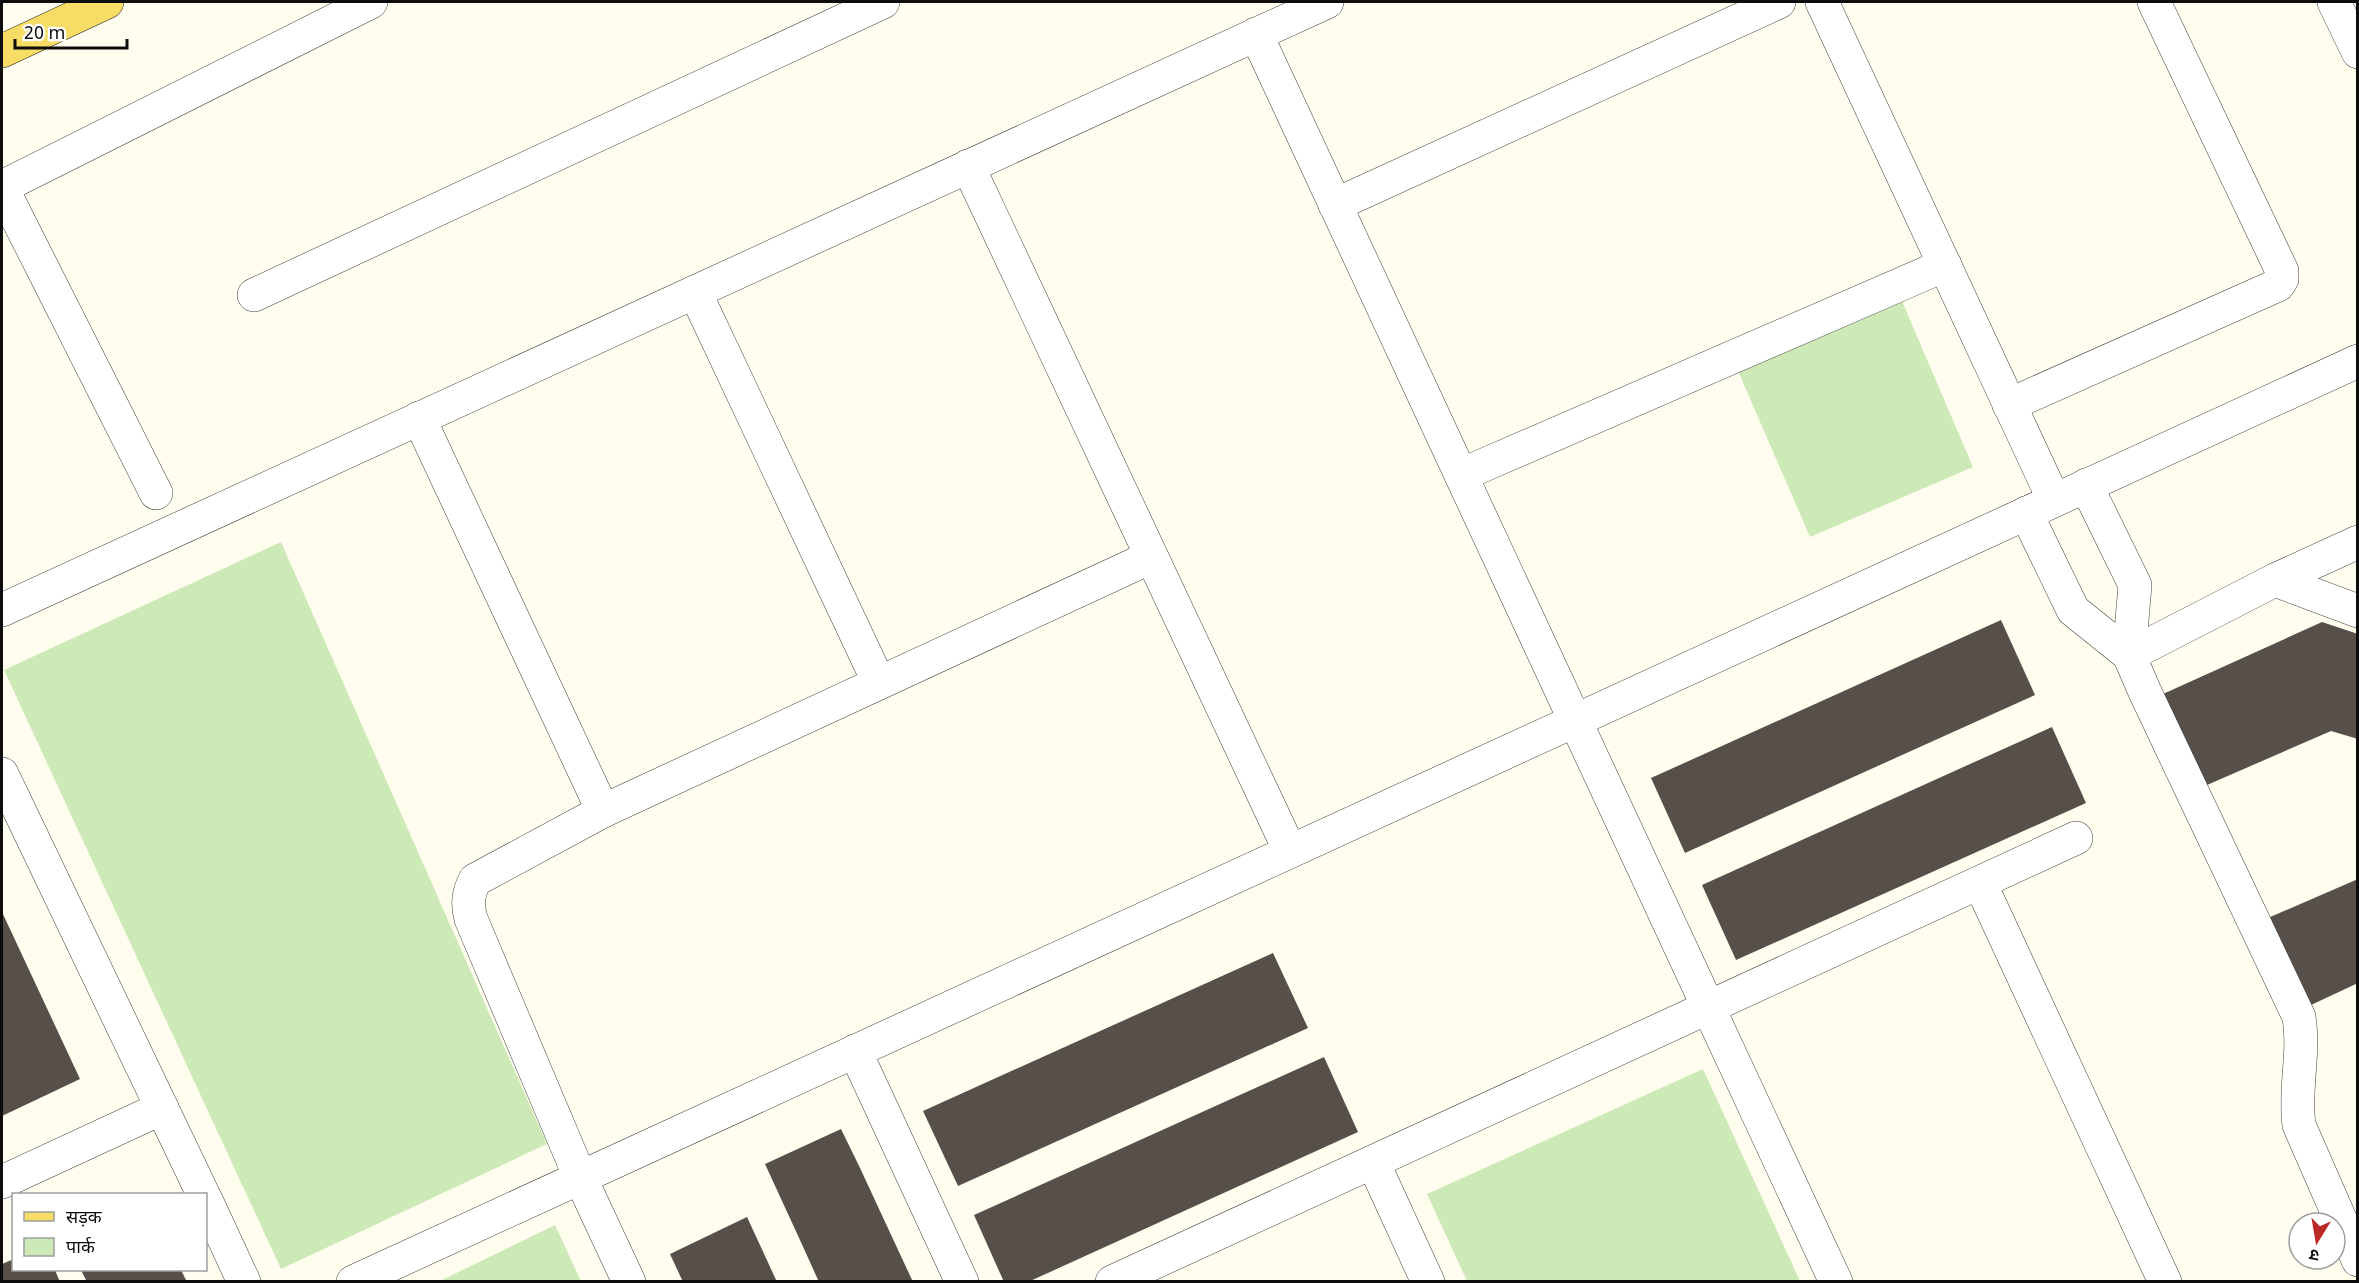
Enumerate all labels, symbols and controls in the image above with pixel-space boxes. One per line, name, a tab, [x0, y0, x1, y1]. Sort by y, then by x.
scale bar	[15, 12, 128, 50]
text: 20 m	[24, 23, 65, 46]
legend	[12, 1193, 207, 1271]
text: सड़क	[66, 1207, 103, 1230]
north arrow	[2287, 1211, 2347, 1271]
text: पार्क	[66, 1236, 96, 1260]
text: उ	[2307, 1242, 2321, 1264]

